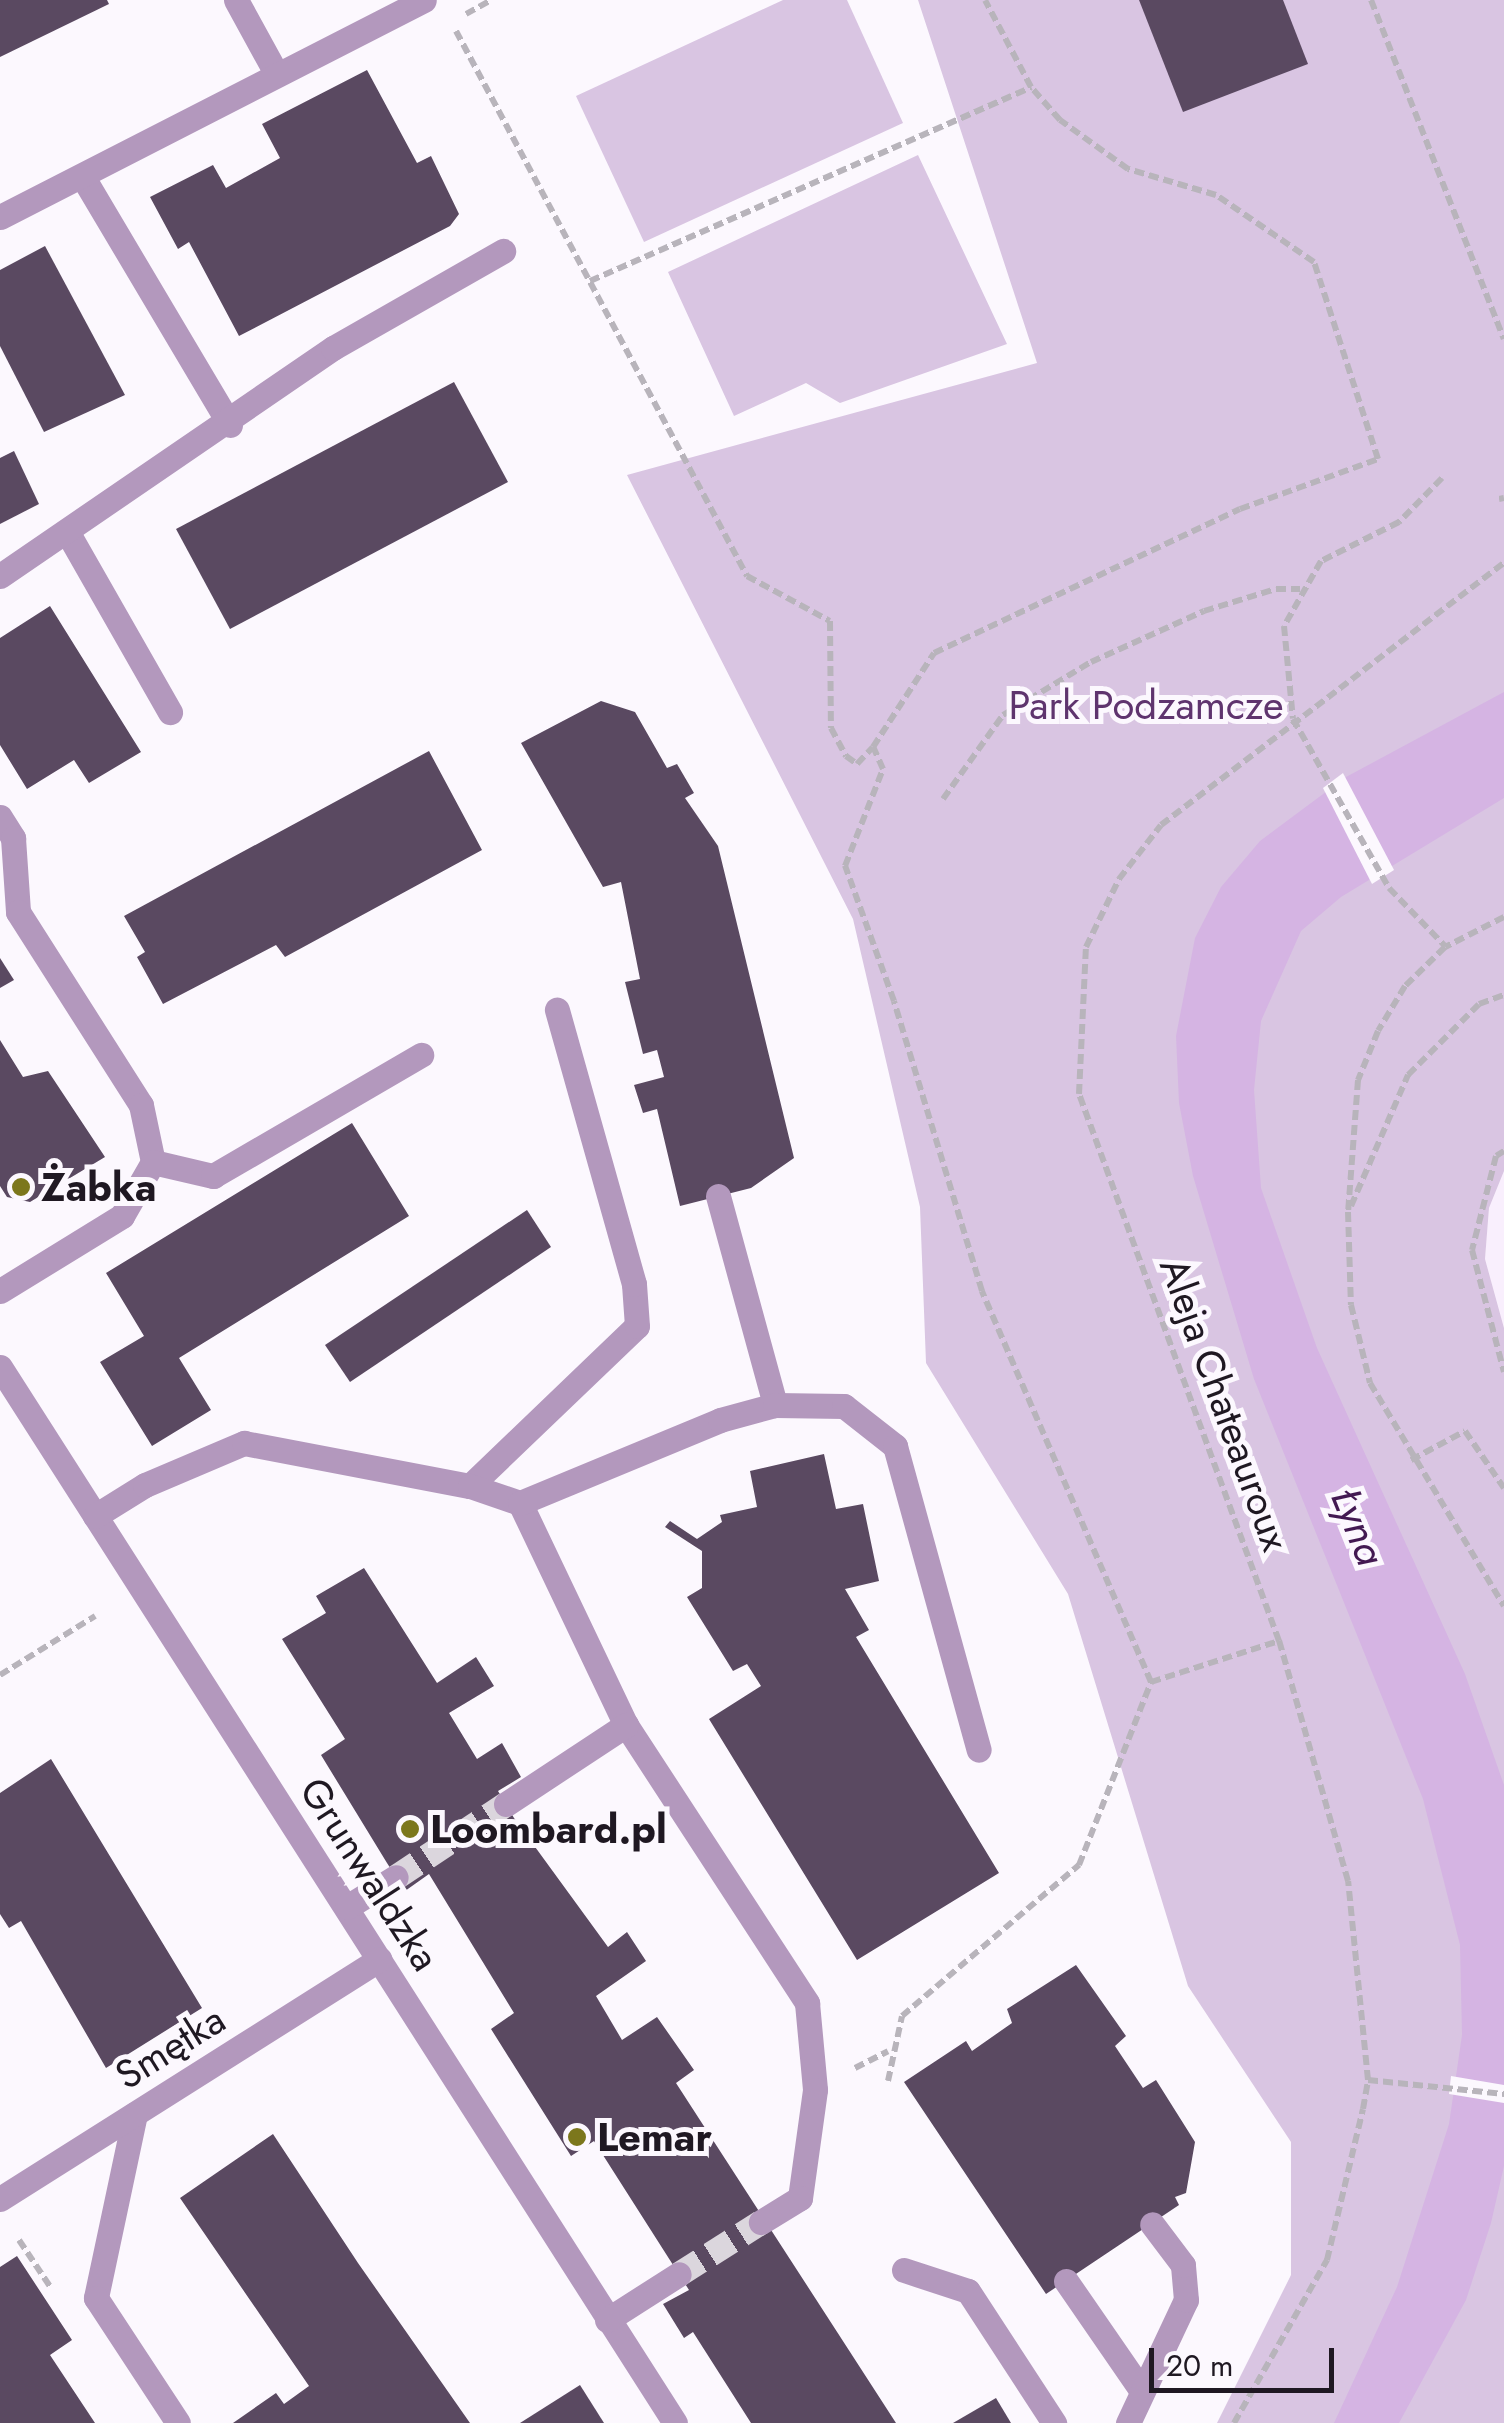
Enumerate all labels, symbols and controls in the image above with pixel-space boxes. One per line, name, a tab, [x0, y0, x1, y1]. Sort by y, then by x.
park label: Park Podzamcze	[1009, 681, 1283, 729]
place label: Żabka	[41, 1163, 157, 1211]
marker: Żabka	[10, 1176, 32, 1198]
street label: Aleja Chateauroux	[1150, 1251, 1300, 1557]
water label: Łyna	[1320, 1481, 1396, 1573]
street label: Grunwaldzka	[290, 1769, 450, 1979]
place label: Loombard.pl	[430, 1805, 667, 1853]
marker: Loombard.pl	[399, 1818, 421, 1840]
street label: Smętka	[106, 1995, 234, 2099]
place label: Lemar	[597, 2113, 712, 2161]
marker: Lemar	[566, 2126, 588, 2148]
scale bar	[1154, 2328, 1339, 2390]
text: 20 m	[1166, 2344, 1233, 2387]

